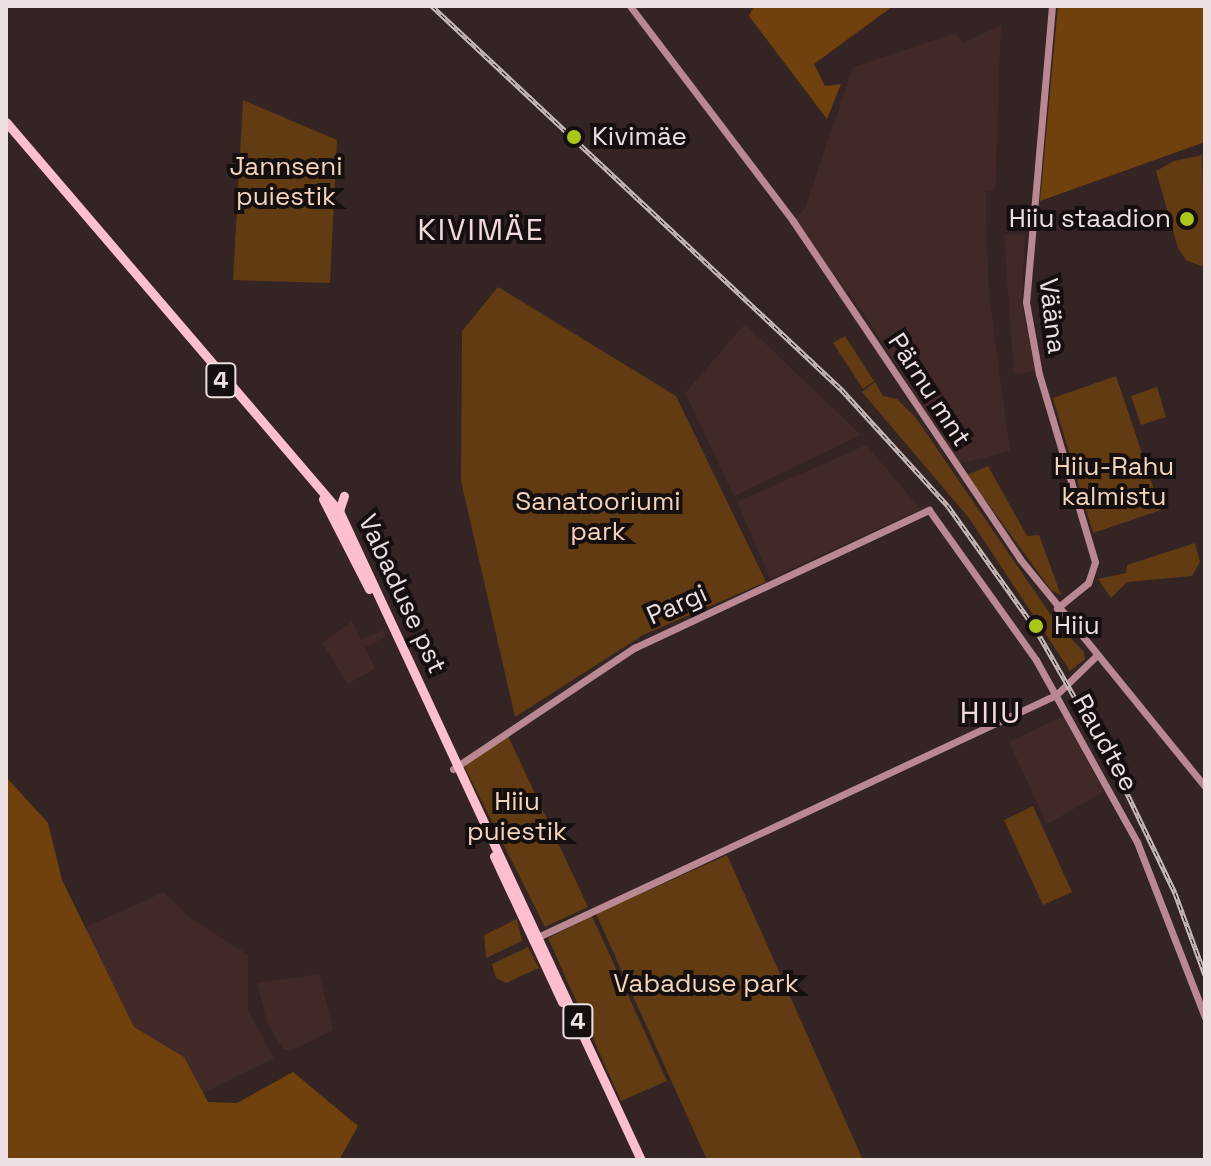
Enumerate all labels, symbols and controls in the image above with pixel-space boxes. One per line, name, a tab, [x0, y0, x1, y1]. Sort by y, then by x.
place label: Kivimäe	[592, 121, 687, 153]
marker: Kivimäe	[563, 126, 585, 148]
park label: Jannseni puiestik	[229, 151, 343, 212]
place label: Hiiu staadion	[1009, 203, 1171, 235]
marker: Hiiu staadion	[1178, 210, 1196, 228]
district label: KIVIMÄE	[417, 212, 545, 248]
street label: Vääna	[1032, 276, 1072, 356]
street label: Pärnu mnt	[881, 328, 977, 452]
road number: 4	[205, 360, 237, 400]
park label: Hiiu-Rahu kalmistu	[1054, 451, 1174, 512]
park label: Sanatooriumi park	[515, 486, 681, 548]
street label: Vabaduse pst	[352, 509, 452, 679]
street label: Pargi	[642, 578, 712, 632]
place label: Hiiu	[1054, 610, 1100, 642]
marker: Hiiu	[1025, 615, 1047, 637]
street label: Raudtee	[1066, 689, 1144, 797]
district label: HIIU	[960, 695, 1022, 731]
park label: Hiiu puiestik	[467, 786, 567, 848]
park label: Vabaduse park	[613, 968, 799, 1000]
road number: 4	[562, 1001, 594, 1041]

